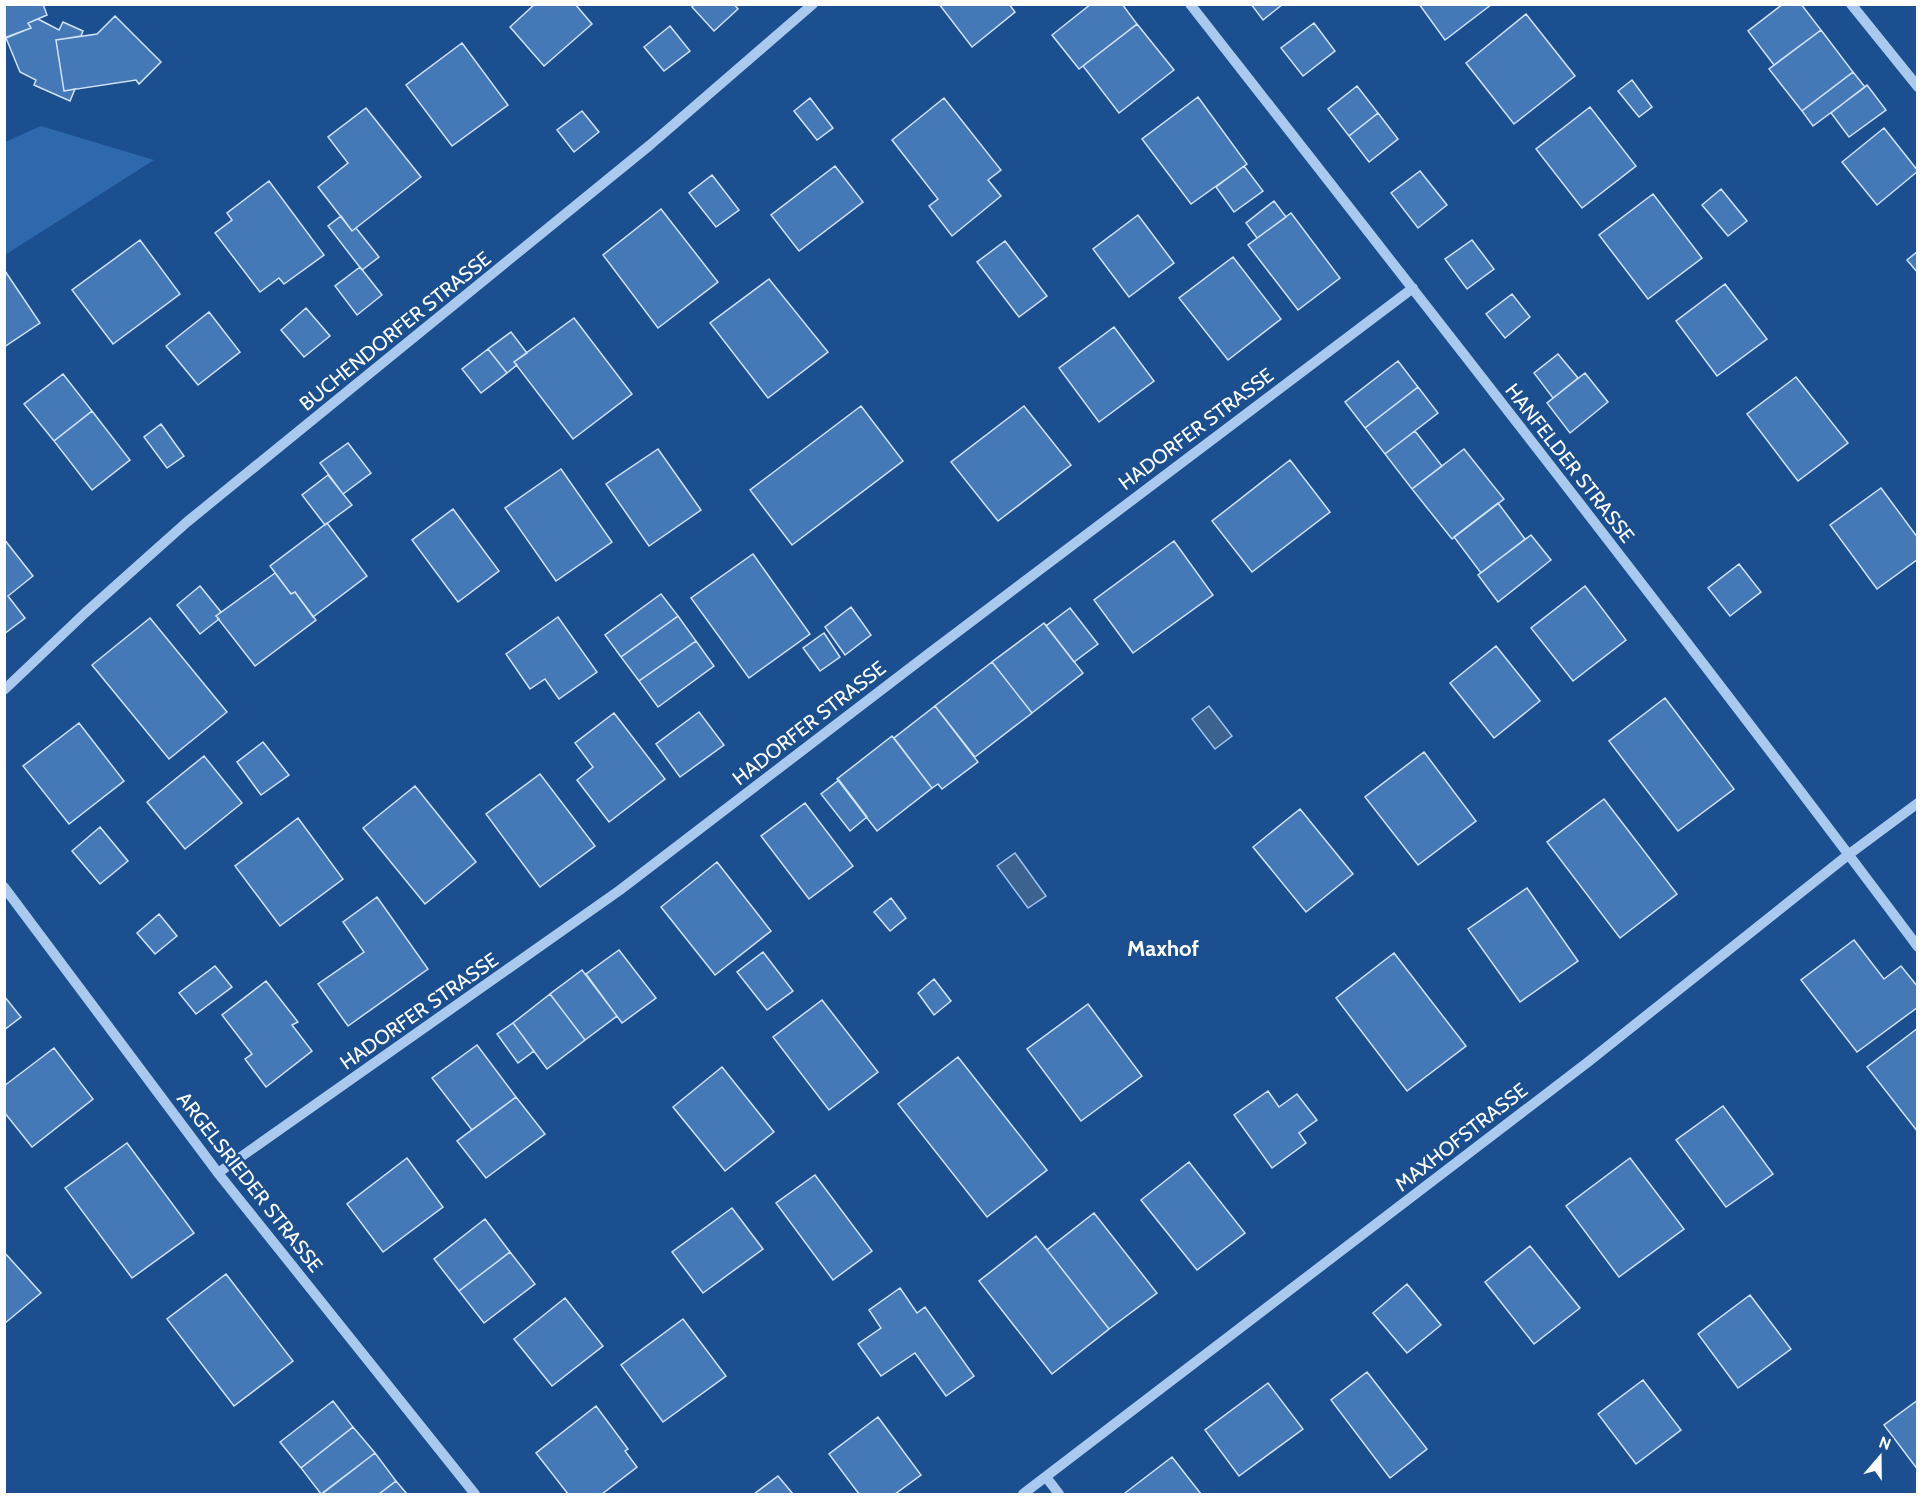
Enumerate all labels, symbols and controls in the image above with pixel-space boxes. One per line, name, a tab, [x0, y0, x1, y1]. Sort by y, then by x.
street label: BUCHENDORFER STRASSE	[294, 246, 496, 416]
street label: HADORFER STRASSE	[1114, 363, 1278, 495]
street label: HANFELDER STRASSE	[1500, 379, 1640, 547]
street label: HADORFER STRASSE	[728, 656, 890, 790]
district label: Maxhof	[1127, 935, 1199, 962]
street label: HADORFER STRASSE	[335, 947, 503, 1075]
street label: MAXHOFSTRASSE	[1390, 1078, 1532, 1196]
street label: ARGELSRIEDER STRASSE	[172, 1087, 328, 1277]
north arrow	[1850, 1427, 1910, 1487]
text: N	[1876, 1433, 1894, 1454]

